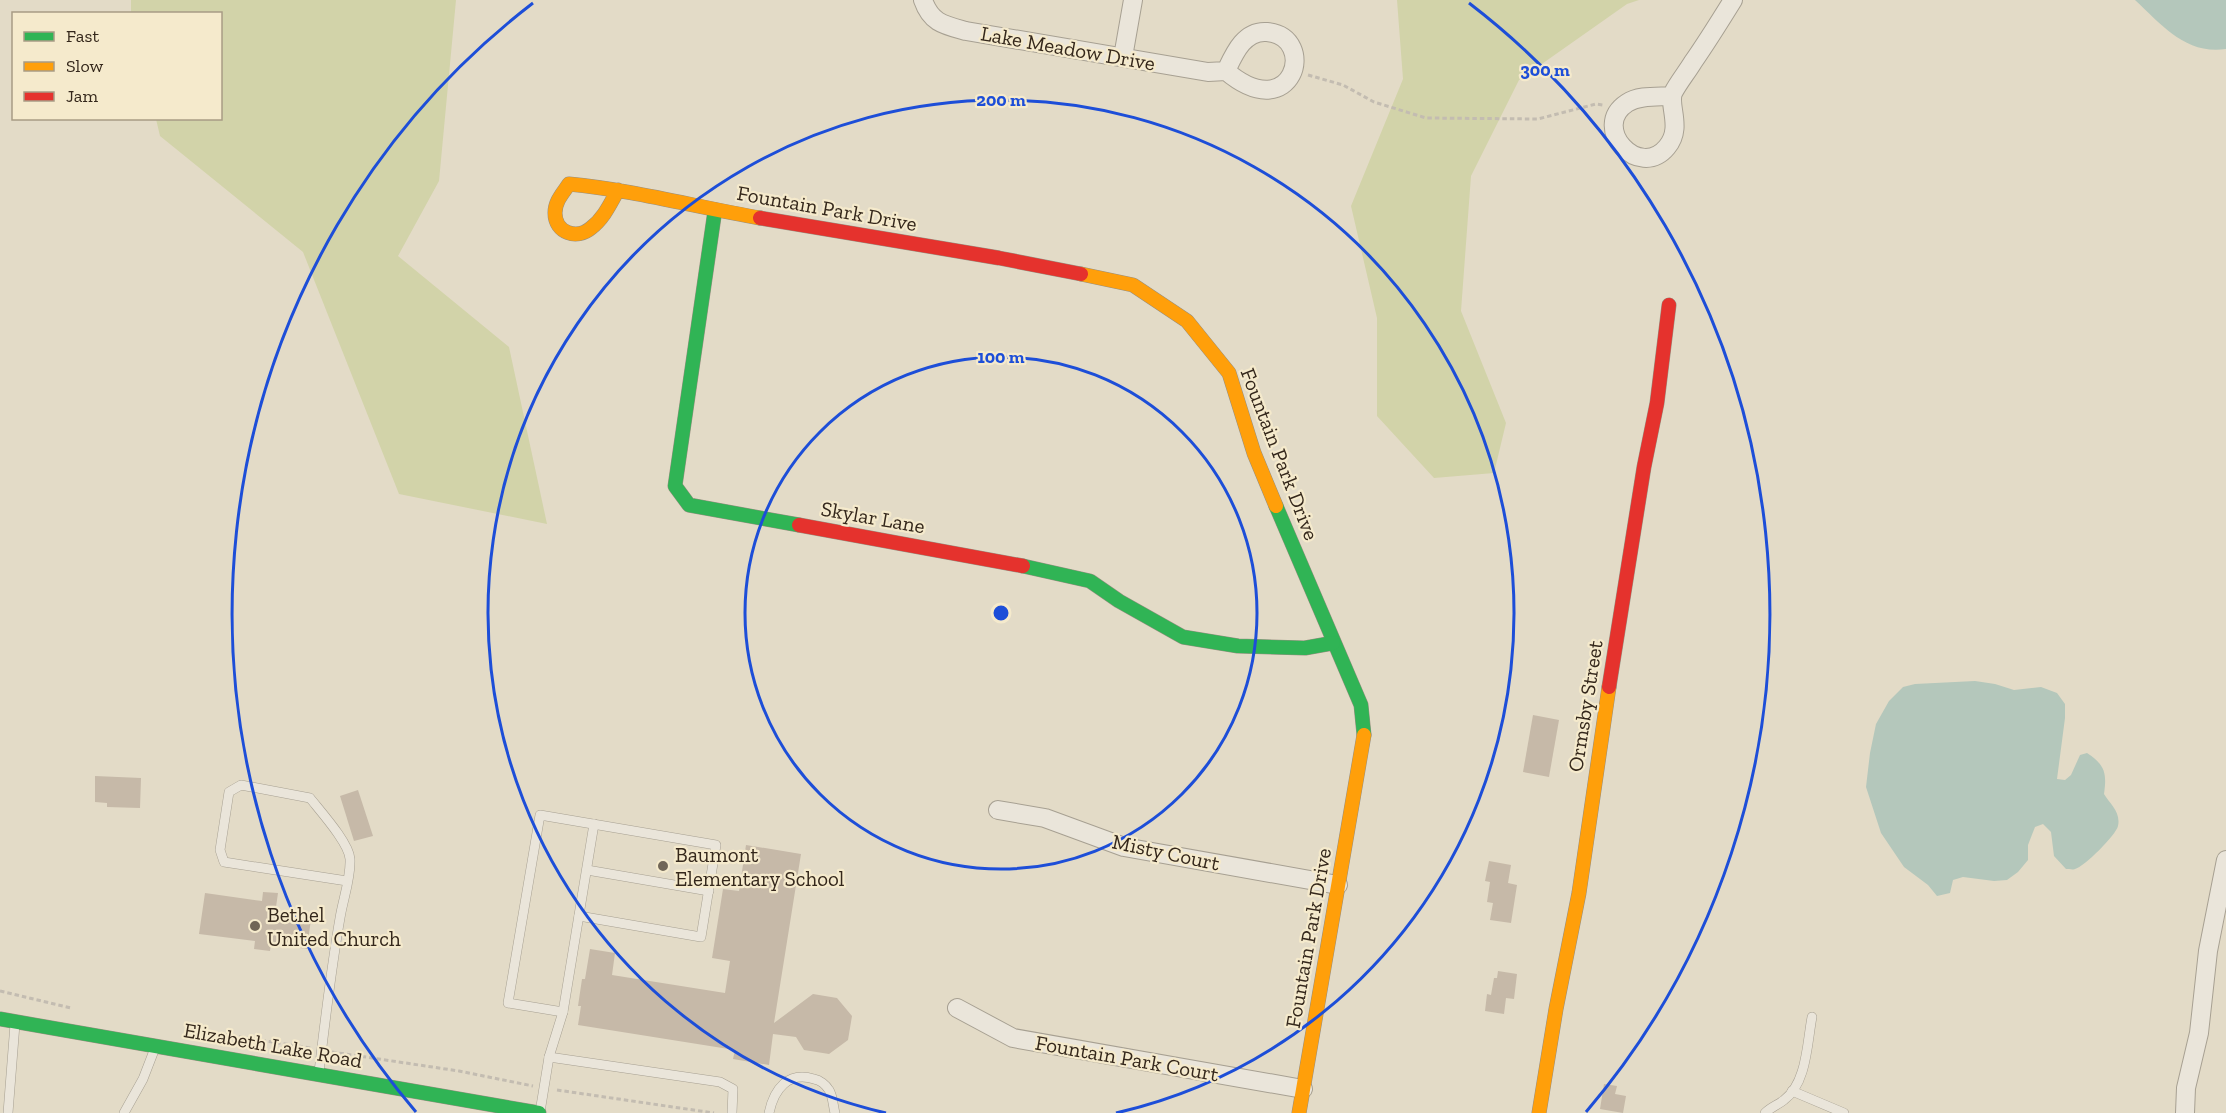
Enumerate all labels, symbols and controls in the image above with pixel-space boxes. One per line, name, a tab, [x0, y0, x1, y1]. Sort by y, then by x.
legend	[12, 12, 222, 120]
street label: Lake Meadow Drive	[979, 20, 1157, 76]
text: Fast	[66, 25, 99, 47]
text: Slow	[66, 55, 103, 77]
text: 300 m	[1520, 59, 1570, 81]
text: Jam	[66, 85, 98, 107]
text: 200 m	[976, 89, 1026, 111]
street label: Fountain Park Drive	[735, 180, 919, 236]
text: 100 m	[977, 346, 1025, 368]
street label: Fountain Park Drive	[1236, 364, 1324, 544]
street label: Skylar Lane	[819, 496, 927, 538]
centre of rings	[991, 603, 1011, 623]
street label: Ormsby Street	[1562, 638, 1608, 773]
street label: Misty Court	[1110, 828, 1222, 876]
place label: Baumont Elementary School	[675, 842, 845, 891]
street label: Fountain Park Drive	[1280, 846, 1336, 1030]
marker: Baumont Elementary School	[656, 859, 670, 873]
place label: Bethel United Church	[267, 902, 401, 951]
marker: Bethel United Church	[248, 919, 262, 933]
street label: Elizabeth Lake Road	[182, 1017, 365, 1073]
street label: Fountain Park Court	[1033, 1030, 1221, 1086]

